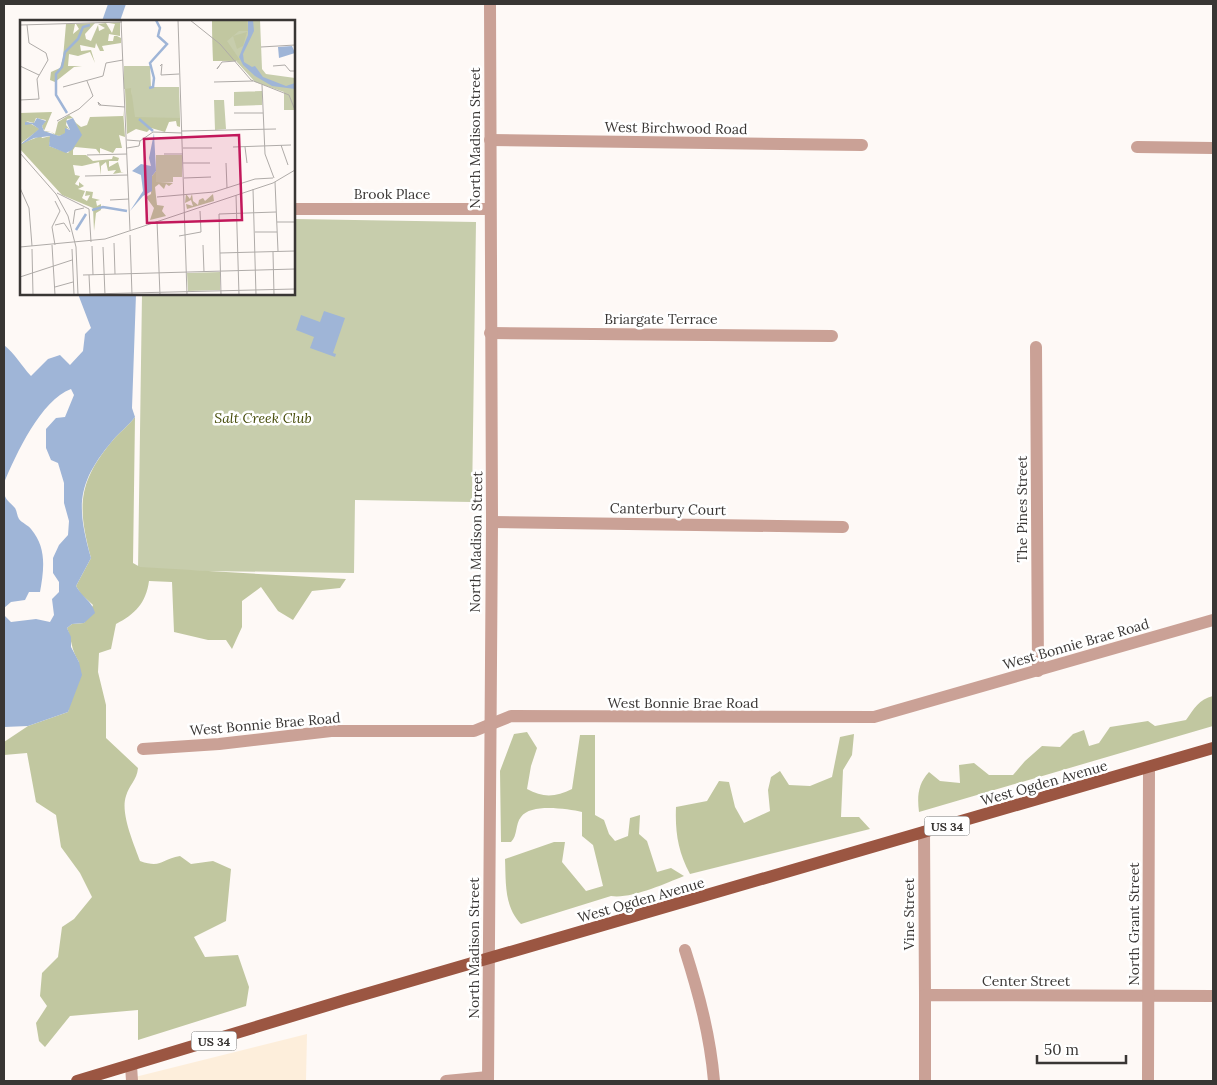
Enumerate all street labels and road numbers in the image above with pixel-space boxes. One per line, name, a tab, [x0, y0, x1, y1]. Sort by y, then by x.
street label: North Madison Street	[466, 67, 484, 209]
street label: West Birchwood Road	[604, 118, 748, 138]
street label: Brook Place	[354, 185, 431, 203]
street label: Briargate Terrace	[604, 310, 718, 328]
street label: The Pines Street	[1013, 455, 1031, 562]
street label: North Madison Street	[466, 471, 486, 613]
street label: Canterbury Court	[610, 499, 727, 519]
street label: West Bonnie Brae Road	[1001, 615, 1151, 673]
street label: West Bonnie Brae Road	[607, 694, 759, 712]
street label: West Bonnie Brae Road	[189, 708, 341, 740]
street label: West Ogden Avenue	[979, 756, 1110, 810]
road number: US 34	[924, 816, 970, 836]
street label: North Grant Street	[1125, 862, 1143, 986]
street label: West Ogden Avenue	[576, 873, 707, 927]
street label: North Madison Street	[465, 877, 483, 1019]
street label: Vine Street	[900, 877, 918, 951]
street label: Center Street	[982, 972, 1071, 990]
road number: US 34	[192, 1032, 236, 1050]

